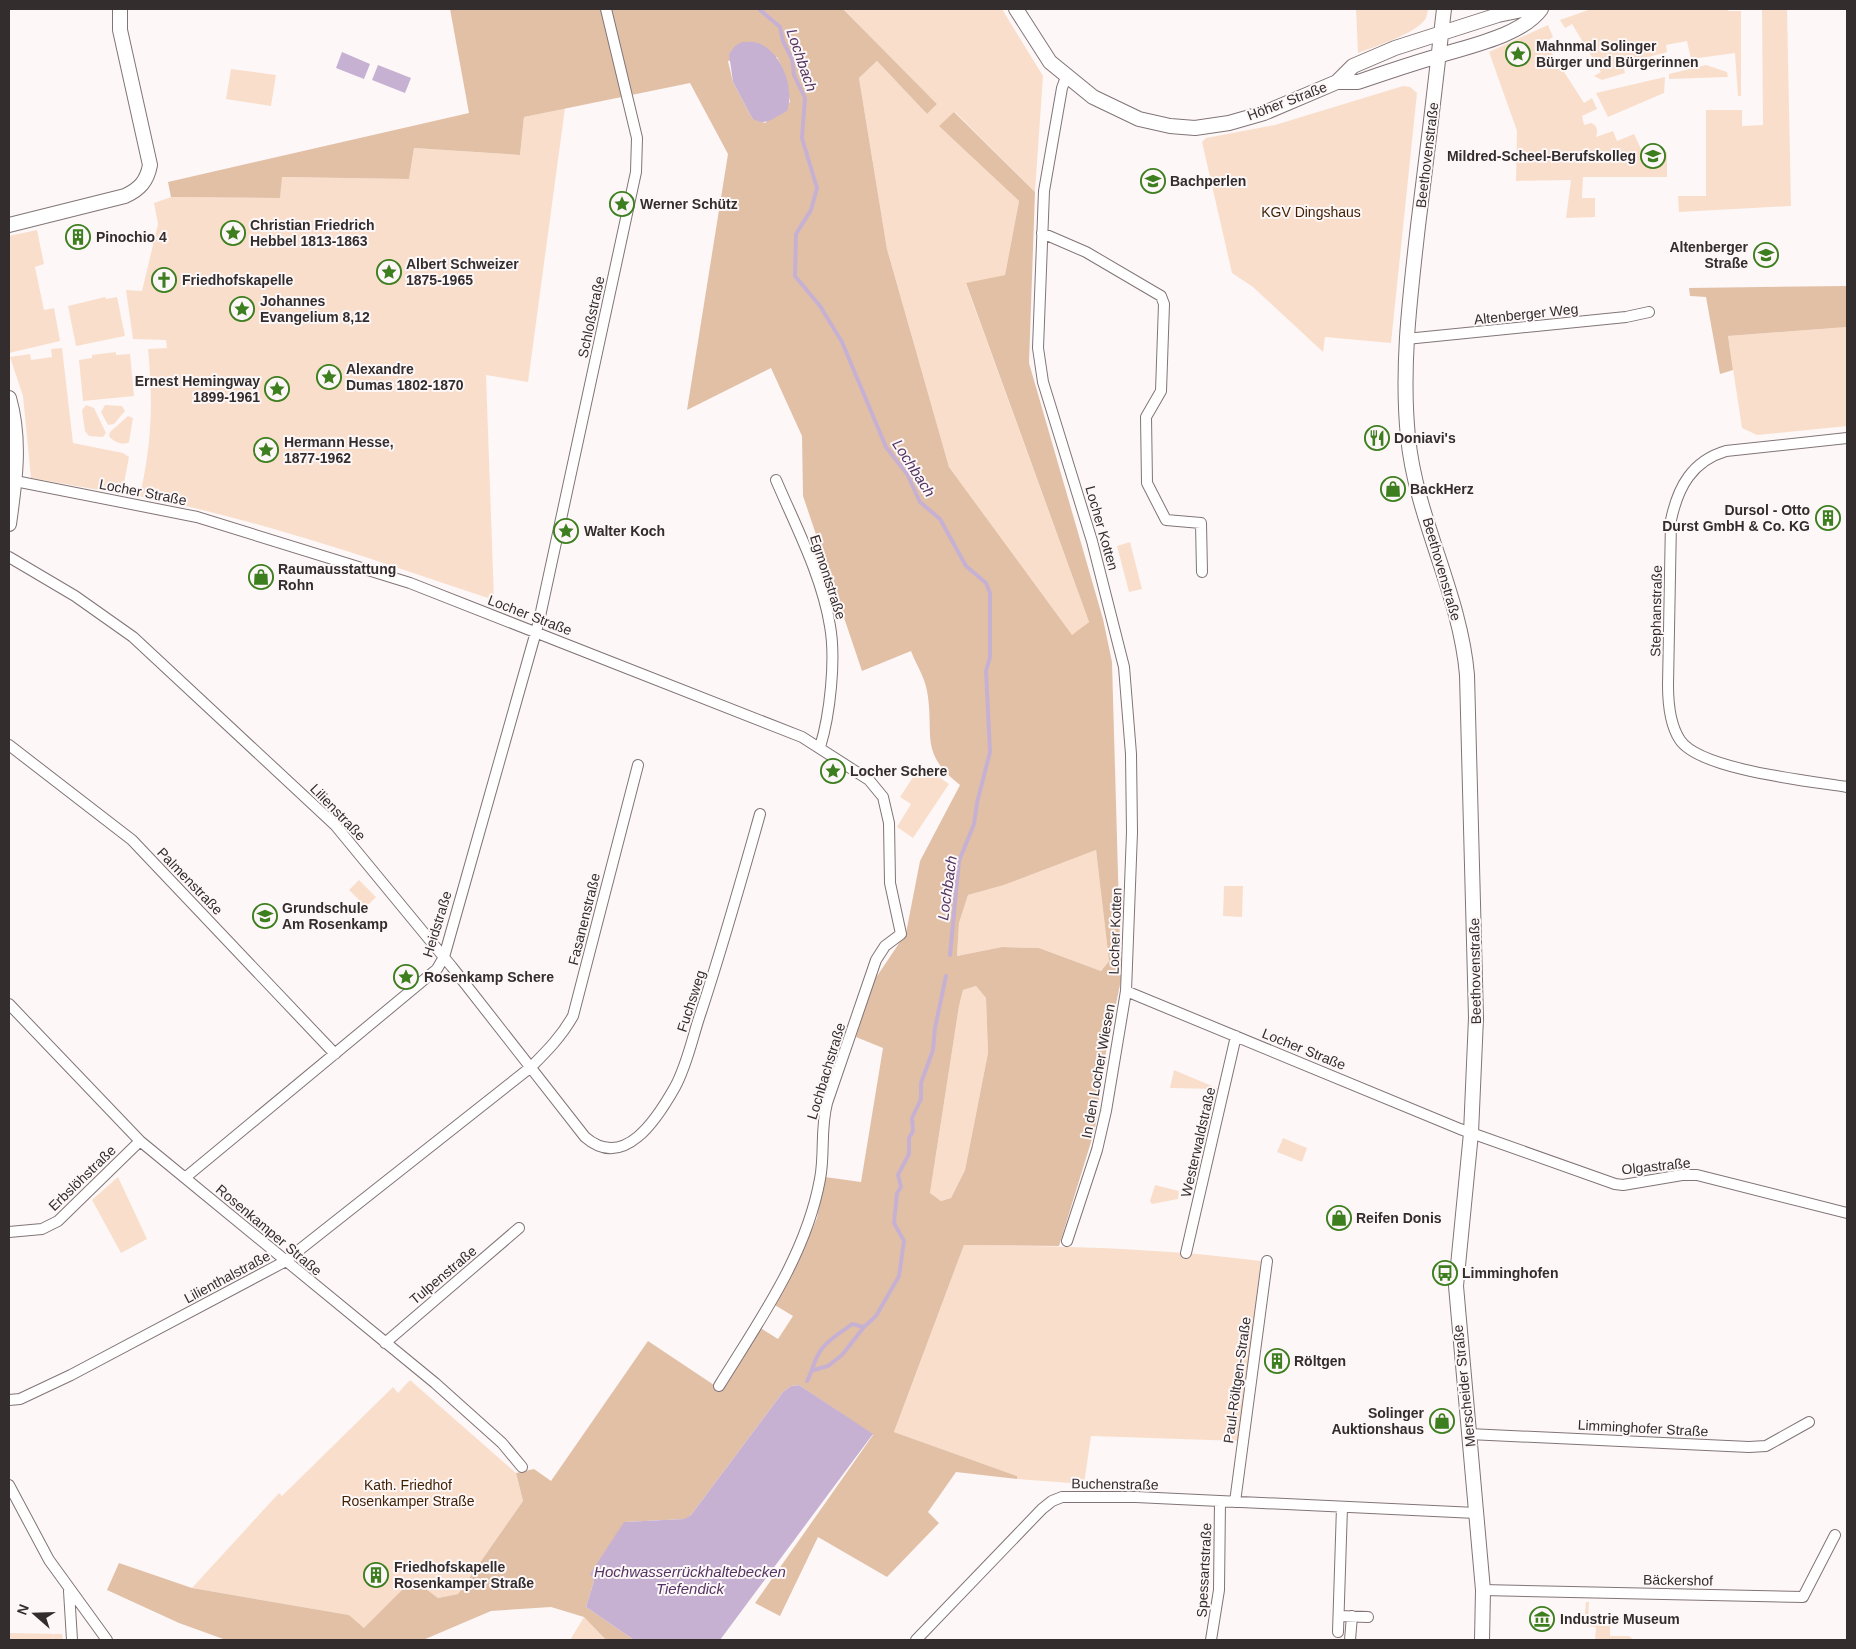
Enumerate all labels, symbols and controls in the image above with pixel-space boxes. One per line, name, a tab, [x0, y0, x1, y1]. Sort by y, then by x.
water label: Lochbach	[783, 26, 821, 94]
place label: Mahnmal Solinger Bürger und Bürgerinnen	[1536, 38, 1699, 70]
place icon: Mahnmal Solinger Bürger und Bürgerinnen	[1505, 41, 1531, 67]
street label: Höher Straße	[1245, 78, 1329, 124]
street label: Beethovenstraße	[1413, 101, 1441, 209]
school or university icon: Mildred-Scheel-Berufskolleg	[1640, 143, 1666, 169]
place label: Mildred-Scheel-Berufskolleg	[1447, 148, 1636, 164]
school or university icon: Bachperlen	[1140, 168, 1166, 194]
place label: Bachperlen	[1170, 173, 1246, 189]
place icon: Werner Schütz	[609, 191, 635, 217]
place label: Werner Schütz	[640, 196, 738, 212]
park label: KGV Dingshaus	[1261, 204, 1361, 220]
place label: Christian Friedrich Hebbel 1813-1863	[250, 217, 374, 249]
place icon: Christian Friedrich Hebbel 1813-1863	[220, 220, 246, 246]
building icon: Pinochio 4	[65, 224, 91, 250]
place label: Pinochio 4	[96, 229, 167, 245]
place label: Altenberger Straße	[1669, 239, 1749, 271]
school or university icon: Altenberger Straße	[1753, 242, 1779, 268]
place label: Albert Schweizer 1875-1965	[406, 256, 519, 288]
place icon: Albert Schweizer 1875-1965	[376, 259, 402, 285]
church icon: Friedhofskapelle	[151, 267, 177, 293]
place label: Friedhofskapelle	[182, 272, 293, 288]
street label: Schloßstraße	[575, 274, 608, 359]
place label: Johannes Evangelium 8,12	[260, 293, 370, 325]
place icon: Johannes Evangelium 8,12	[229, 296, 255, 322]
street label: Altenberger Weg	[1473, 301, 1579, 327]
place label: Alexandre Dumas 1802-1870	[346, 361, 464, 393]
place icon: Alexandre Dumas 1802-1870	[316, 364, 342, 390]
place label: Ernest Hemingway 1899-1961	[135, 373, 260, 405]
place icon: Ernest Hemingway 1899-1961	[264, 376, 290, 402]
restaurant icon: Doniavi's	[1364, 425, 1390, 451]
place label: Doniavi's	[1394, 430, 1456, 446]
place label: Hermann Hesse, 1877-1962	[284, 434, 394, 466]
water label: Lochbach	[889, 436, 939, 500]
place icon: Hermann Hesse, 1877-1962	[253, 437, 279, 463]
street label: Locher Straße	[98, 476, 188, 508]
shop icon: BackHerz	[1380, 476, 1406, 502]
place label: BackHerz	[1410, 481, 1474, 497]
street label: Locher Kotten	[1082, 484, 1122, 572]
place label: Dursol - Otto Durst GmbH & Co. KG	[1662, 502, 1810, 534]
building icon: Dursol - Otto Durst GmbH & Co. KG	[1815, 505, 1841, 531]
street label: Beethovenstraße	[1420, 516, 1464, 623]
place icon: Walter Koch	[553, 518, 579, 544]
place label: Walter Koch	[584, 523, 665, 539]
street label: Egmontstraße	[807, 533, 849, 621]
place label: Raumausstattung Rohn	[278, 561, 396, 593]
shop icon: Raumausstattung Rohn	[248, 564, 274, 590]
street label: Stephanstraße	[1647, 565, 1665, 657]
street label: Locher Straße	[486, 592, 574, 638]
place icon: Locher Schere	[820, 758, 846, 784]
place label: Locher Schere	[850, 763, 947, 779]
street label: Lilienstraße	[307, 780, 369, 844]
street label: Palmenstraße	[154, 844, 226, 918]
water label: Lochbach	[934, 855, 960, 921]
street label: Fasanenstraße	[565, 871, 603, 967]
street label: Locher Kotten	[1105, 887, 1125, 975]
street label: Heidstraße	[419, 889, 455, 959]
place label: Grundschule Am Rosenkamp	[282, 900, 388, 932]
school or university icon: Grundschule Am Rosenkamp	[252, 903, 278, 929]
street label: Beethovenstraße	[1466, 917, 1484, 1024]
place icon: Rosenkamp Schere	[393, 964, 419, 990]
street label: Fuchsweg	[674, 968, 708, 1034]
place label: Rosenkamp Schere	[424, 969, 554, 985]
street label: In den Locher Wiesen	[1078, 1003, 1118, 1139]
street label: Lochbachstraße	[804, 1020, 848, 1121]
street label: Locher Straße	[1260, 1025, 1348, 1073]
street label: Westerwaldstraße	[1178, 1085, 1219, 1199]
street label: Erbslöhstraße	[45, 1142, 119, 1214]
street label: Olgastraße	[1621, 1154, 1691, 1178]
street label: Rosenkamper Straße	[213, 1181, 325, 1279]
shop icon: Reifen Donis	[1326, 1205, 1352, 1231]
place label: Reifen Donis	[1356, 1210, 1442, 1226]
street label: Tulpenstraße	[406, 1242, 480, 1307]
street label: Lilienthalstraße	[181, 1248, 273, 1306]
bus stop icon: Limminghofen	[1432, 1260, 1458, 1286]
place label: Limminghofen	[1462, 1265, 1558, 1281]
street label: Paul-Röltgen-Straße	[1220, 1315, 1254, 1444]
street label: Merscheider Straße	[1450, 1324, 1478, 1448]
building icon: Röltgen	[1264, 1348, 1290, 1374]
place label: Röltgen	[1294, 1353, 1346, 1369]
place label: Solinger Auktionshaus	[1331, 1405, 1425, 1437]
shop icon: Solinger Auktionshaus	[1429, 1408, 1455, 1434]
street label: Limminghofer Straße	[1577, 1417, 1709, 1439]
street label: Buchenstraße	[1071, 1475, 1159, 1493]
park label: Kath. Friedhof Rosenkamper Straße	[341, 1477, 475, 1509]
street label: Spessartstraße	[1194, 1522, 1214, 1618]
place label: Friedhofskapelle Rosenkamper Straße	[394, 1559, 534, 1591]
building icon: Friedhofskapelle Rosenkamper Straße	[363, 1562, 389, 1588]
water label: Hochwasserrückhaltebecken Tiefendick	[594, 1563, 786, 1597]
street label: Bäckershof	[1643, 1571, 1713, 1589]
north arrow	[10, 1589, 60, 1639]
text: N	[14, 1602, 32, 1617]
museum icon: Industrie Museum	[1529, 1606, 1555, 1632]
place label: Industrie Museum	[1560, 1611, 1680, 1627]

